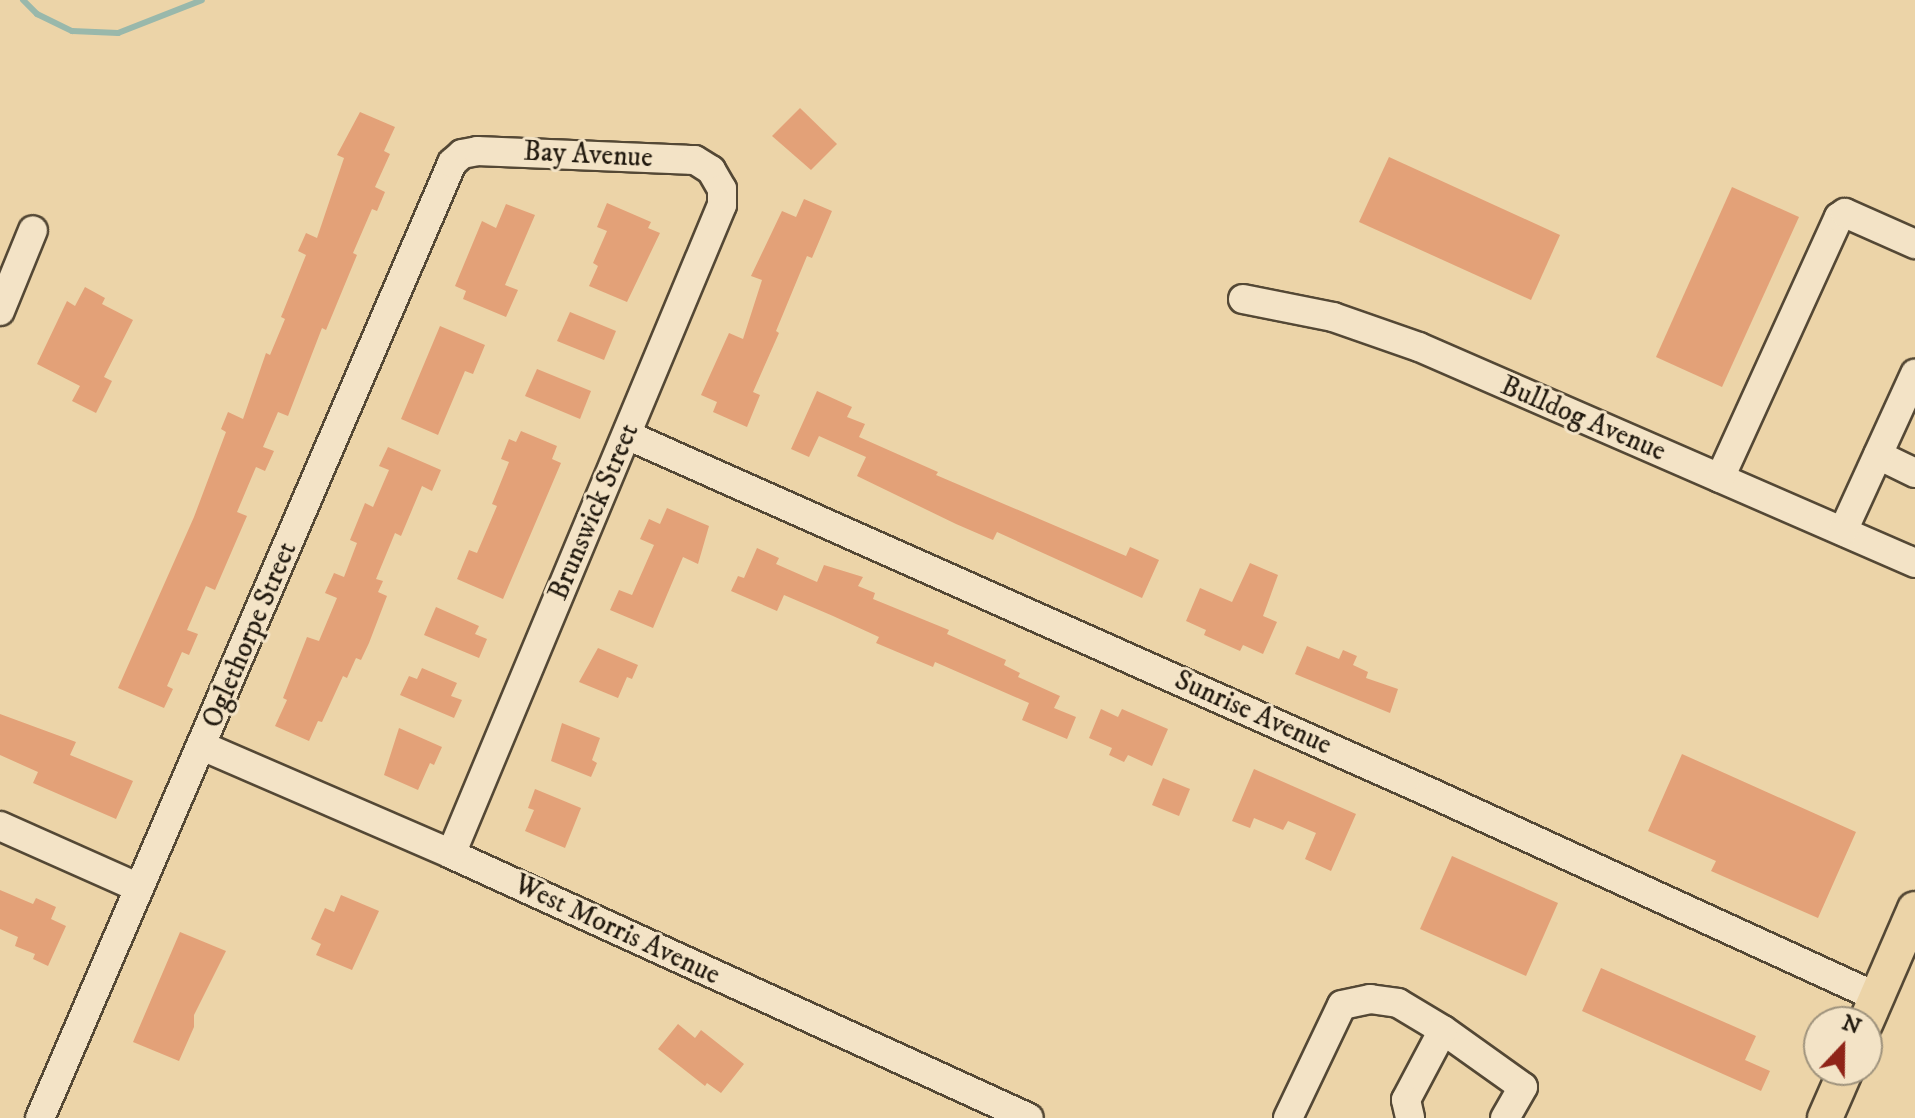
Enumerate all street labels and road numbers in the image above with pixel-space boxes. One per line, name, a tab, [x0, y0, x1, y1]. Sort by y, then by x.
street label: Bay Avenue	[522, 135, 654, 175]
street label: Bulldog Avenue	[1495, 369, 1671, 469]
street label: Brunswick Street	[542, 419, 646, 605]
street label: Oglethorpe Street	[196, 537, 304, 733]
street label: Sunrise Avenue	[1169, 663, 1337, 763]
street label: West Morris Avenue	[509, 868, 725, 992]

